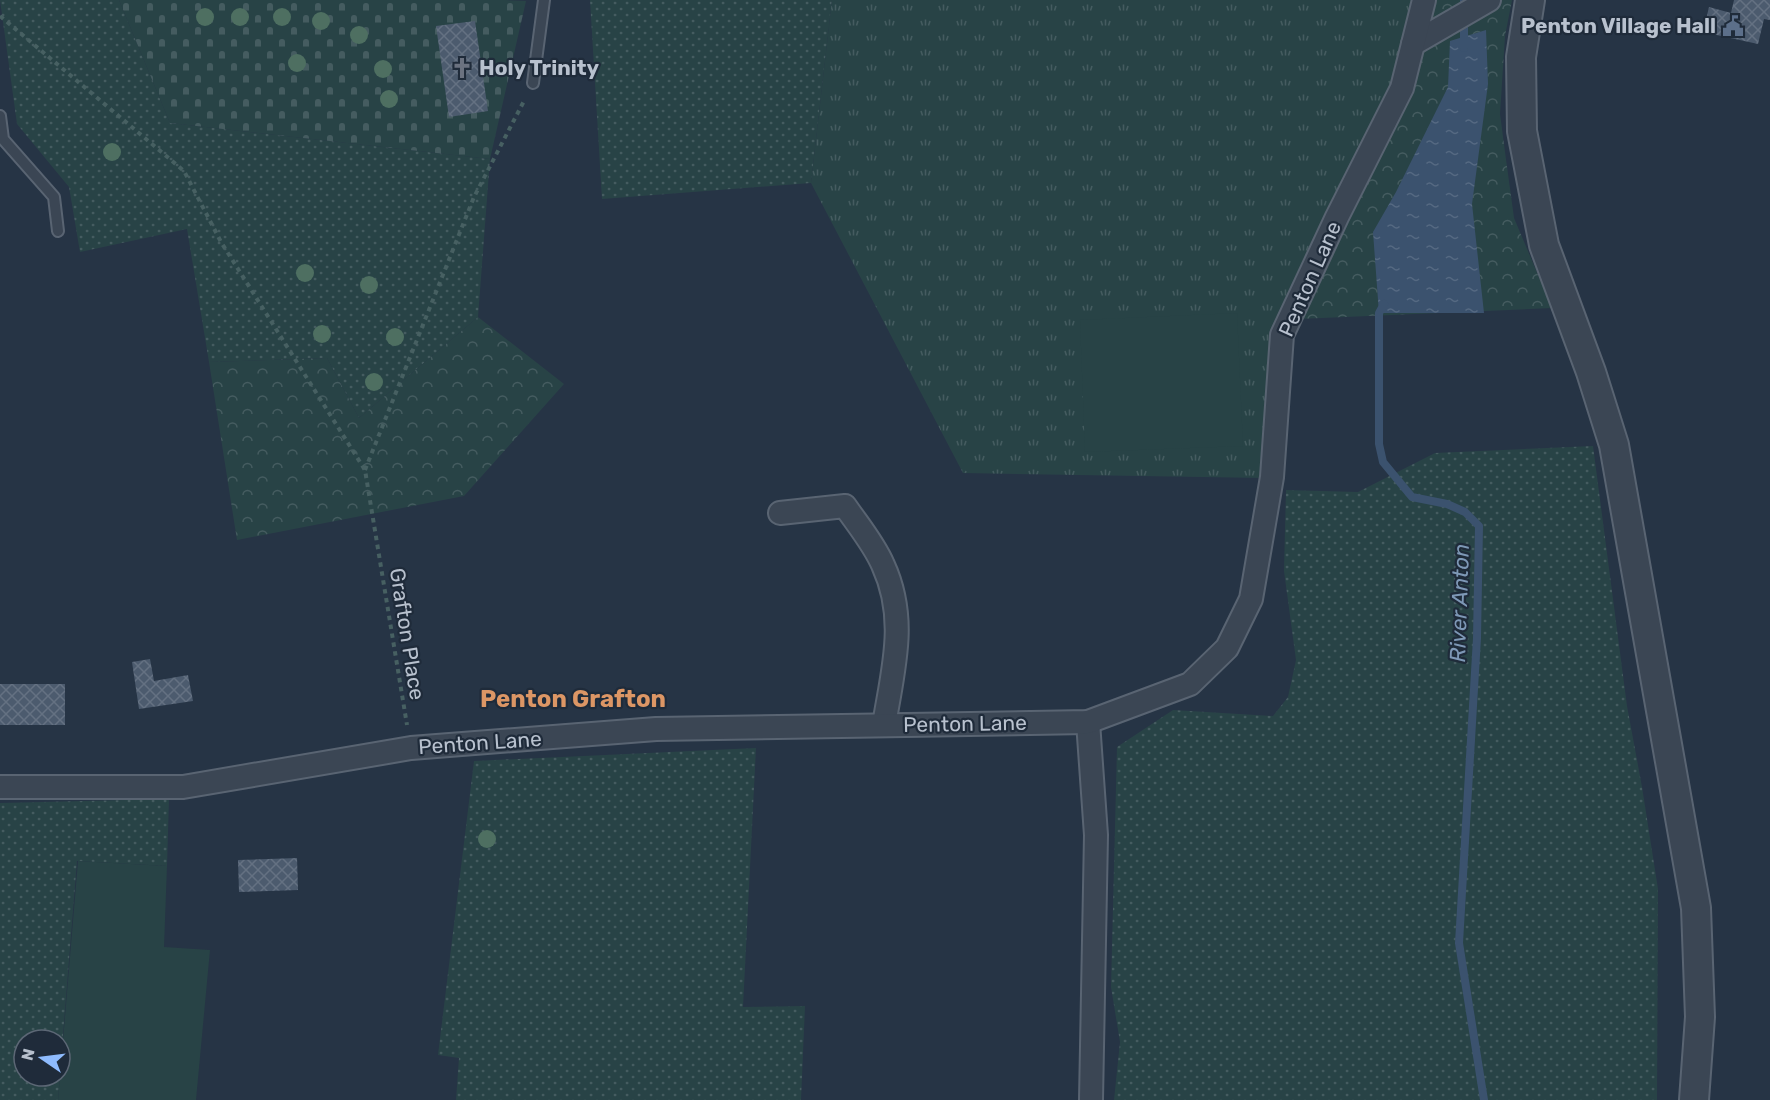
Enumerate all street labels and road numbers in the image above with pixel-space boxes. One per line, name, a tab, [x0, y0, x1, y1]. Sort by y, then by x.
street label: Penton Lane	[1273, 217, 1346, 340]
street label: Grafton Place	[385, 566, 430, 702]
street label: Penton Lane	[903, 710, 1027, 737]
street label: Penton Lane	[417, 726, 543, 759]

